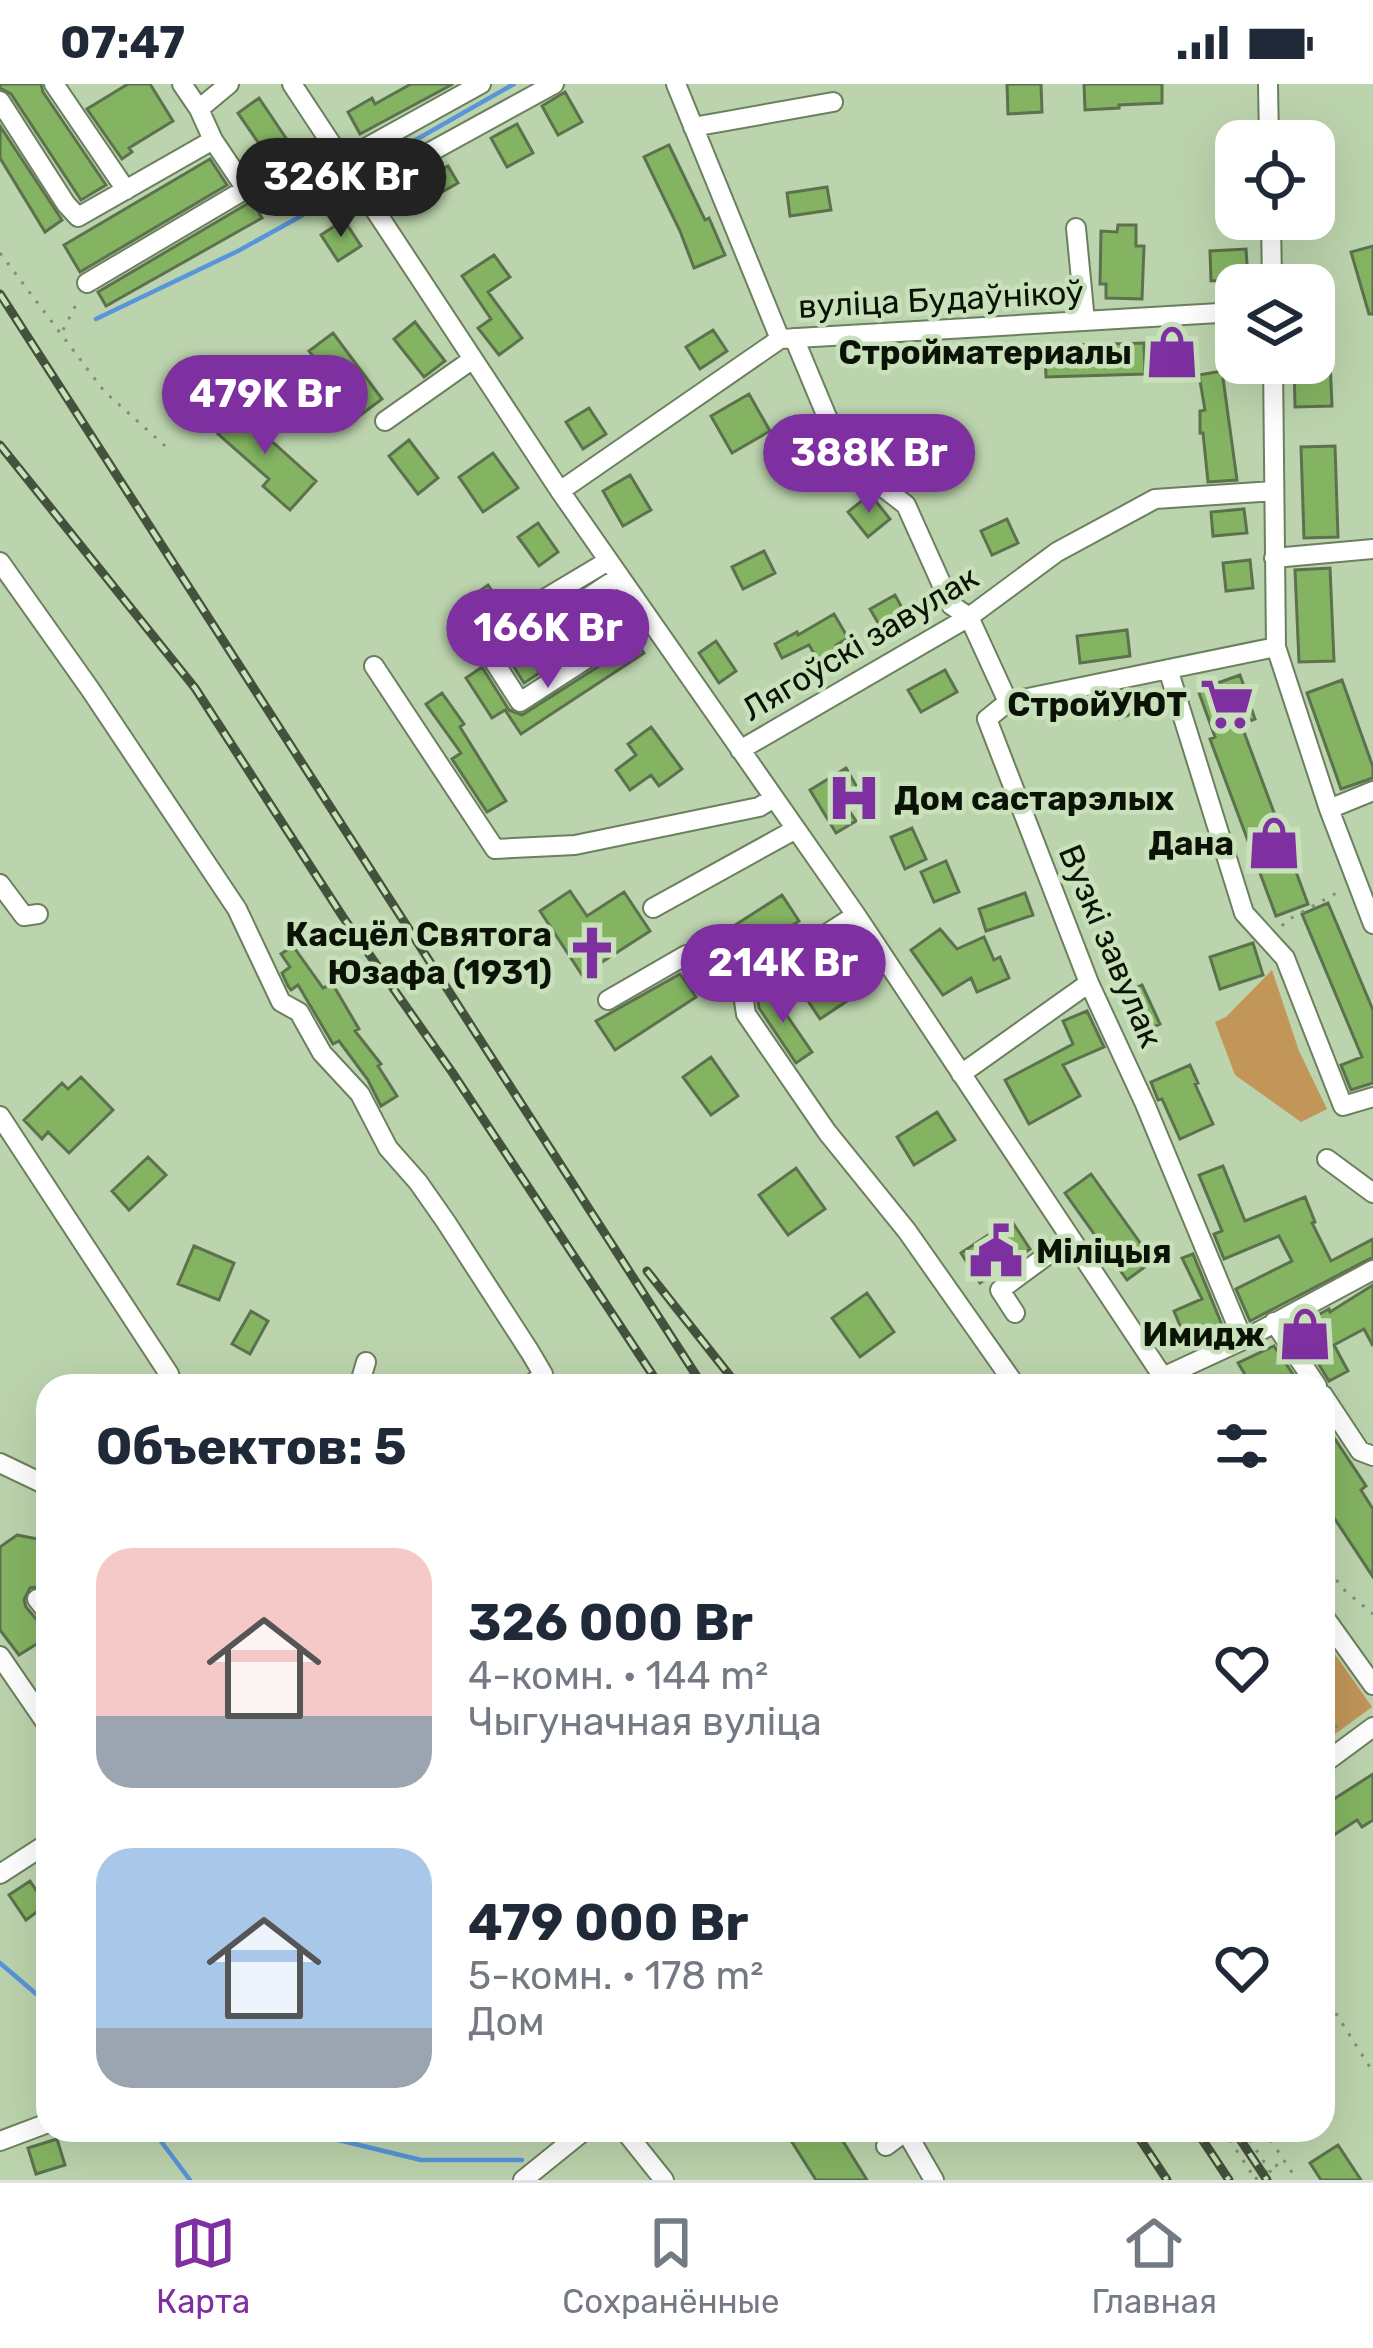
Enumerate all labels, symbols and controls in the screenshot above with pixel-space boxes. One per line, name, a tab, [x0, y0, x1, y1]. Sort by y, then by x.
text: 07:47	[60, 16, 185, 69]
map controls	[1215, 120, 1335, 384]
button: locate	[1215, 120, 1335, 240]
pin: 326K Br	[230, 138, 452, 240]
text: 326K Br	[263, 154, 419, 200]
button: layers	[1215, 264, 1335, 384]
street label: вуліца Будаўнікоў	[797, 272, 1085, 326]
shop icon: Стройматериалы	[1143, 323, 1201, 381]
place label: Стройматериалы	[839, 333, 1132, 372]
pin: 479K Br	[154, 355, 376, 457]
text: 479K Br	[189, 371, 341, 417]
pin: 388K Br	[758, 414, 980, 516]
text: 388K Br	[790, 430, 948, 476]
street label: Лягоўскі завулак	[735, 557, 985, 729]
pin: 166K Br	[437, 589, 659, 691]
text: 166K Br	[473, 605, 623, 651]
supermarket icon: СтройУЮТ	[1198, 675, 1256, 733]
place label: СтройУЮТ	[1007, 685, 1187, 724]
hospital icon: Дом састарэлых	[825, 769, 883, 827]
place label: Дом састарэлых	[894, 779, 1174, 818]
shop icon: Дана	[1245, 814, 1303, 872]
place label: Дана	[1148, 824, 1234, 863]
street label: Вузкі завулак	[1051, 839, 1171, 1053]
place label: Касцёл Святога Юзафа (1931)	[285, 915, 552, 992]
church icon: Касцёл Святога Юзафа (1931)	[563, 924, 621, 982]
pin: 214K Br	[672, 924, 894, 1026]
text: 214K Br	[708, 940, 858, 986]
public building icon: Міліцыя	[967, 1222, 1025, 1280]
place label: Міліцыя	[1036, 1232, 1172, 1271]
shop icon: Имидж	[1276, 1305, 1334, 1363]
place label: Имидж	[1143, 1315, 1265, 1354]
icon: filters	[1209, 1413, 1275, 1479]
text: Объектов: 5	[96, 1416, 407, 1477]
text: 326 000 Br	[468, 1592, 753, 1653]
icon: home	[192, 1596, 336, 1740]
icon: heart	[1209, 1635, 1275, 1701]
text: 4-комн. · 144 m²	[468, 1653, 768, 1699]
text: Чыгуначная вуліца	[468, 1699, 822, 1745]
text: 479 000 Br	[468, 1892, 748, 1953]
icon: home	[192, 1896, 336, 2040]
icon: heart	[1209, 1935, 1275, 2001]
text: 5-комн. · 178 m²	[468, 1953, 764, 1999]
text: Дом	[468, 1999, 545, 2045]
tab: Карта	[156, 2210, 250, 2321]
tab: Сохранённые	[562, 2210, 779, 2321]
tab: Главная	[1092, 2210, 1217, 2321]

